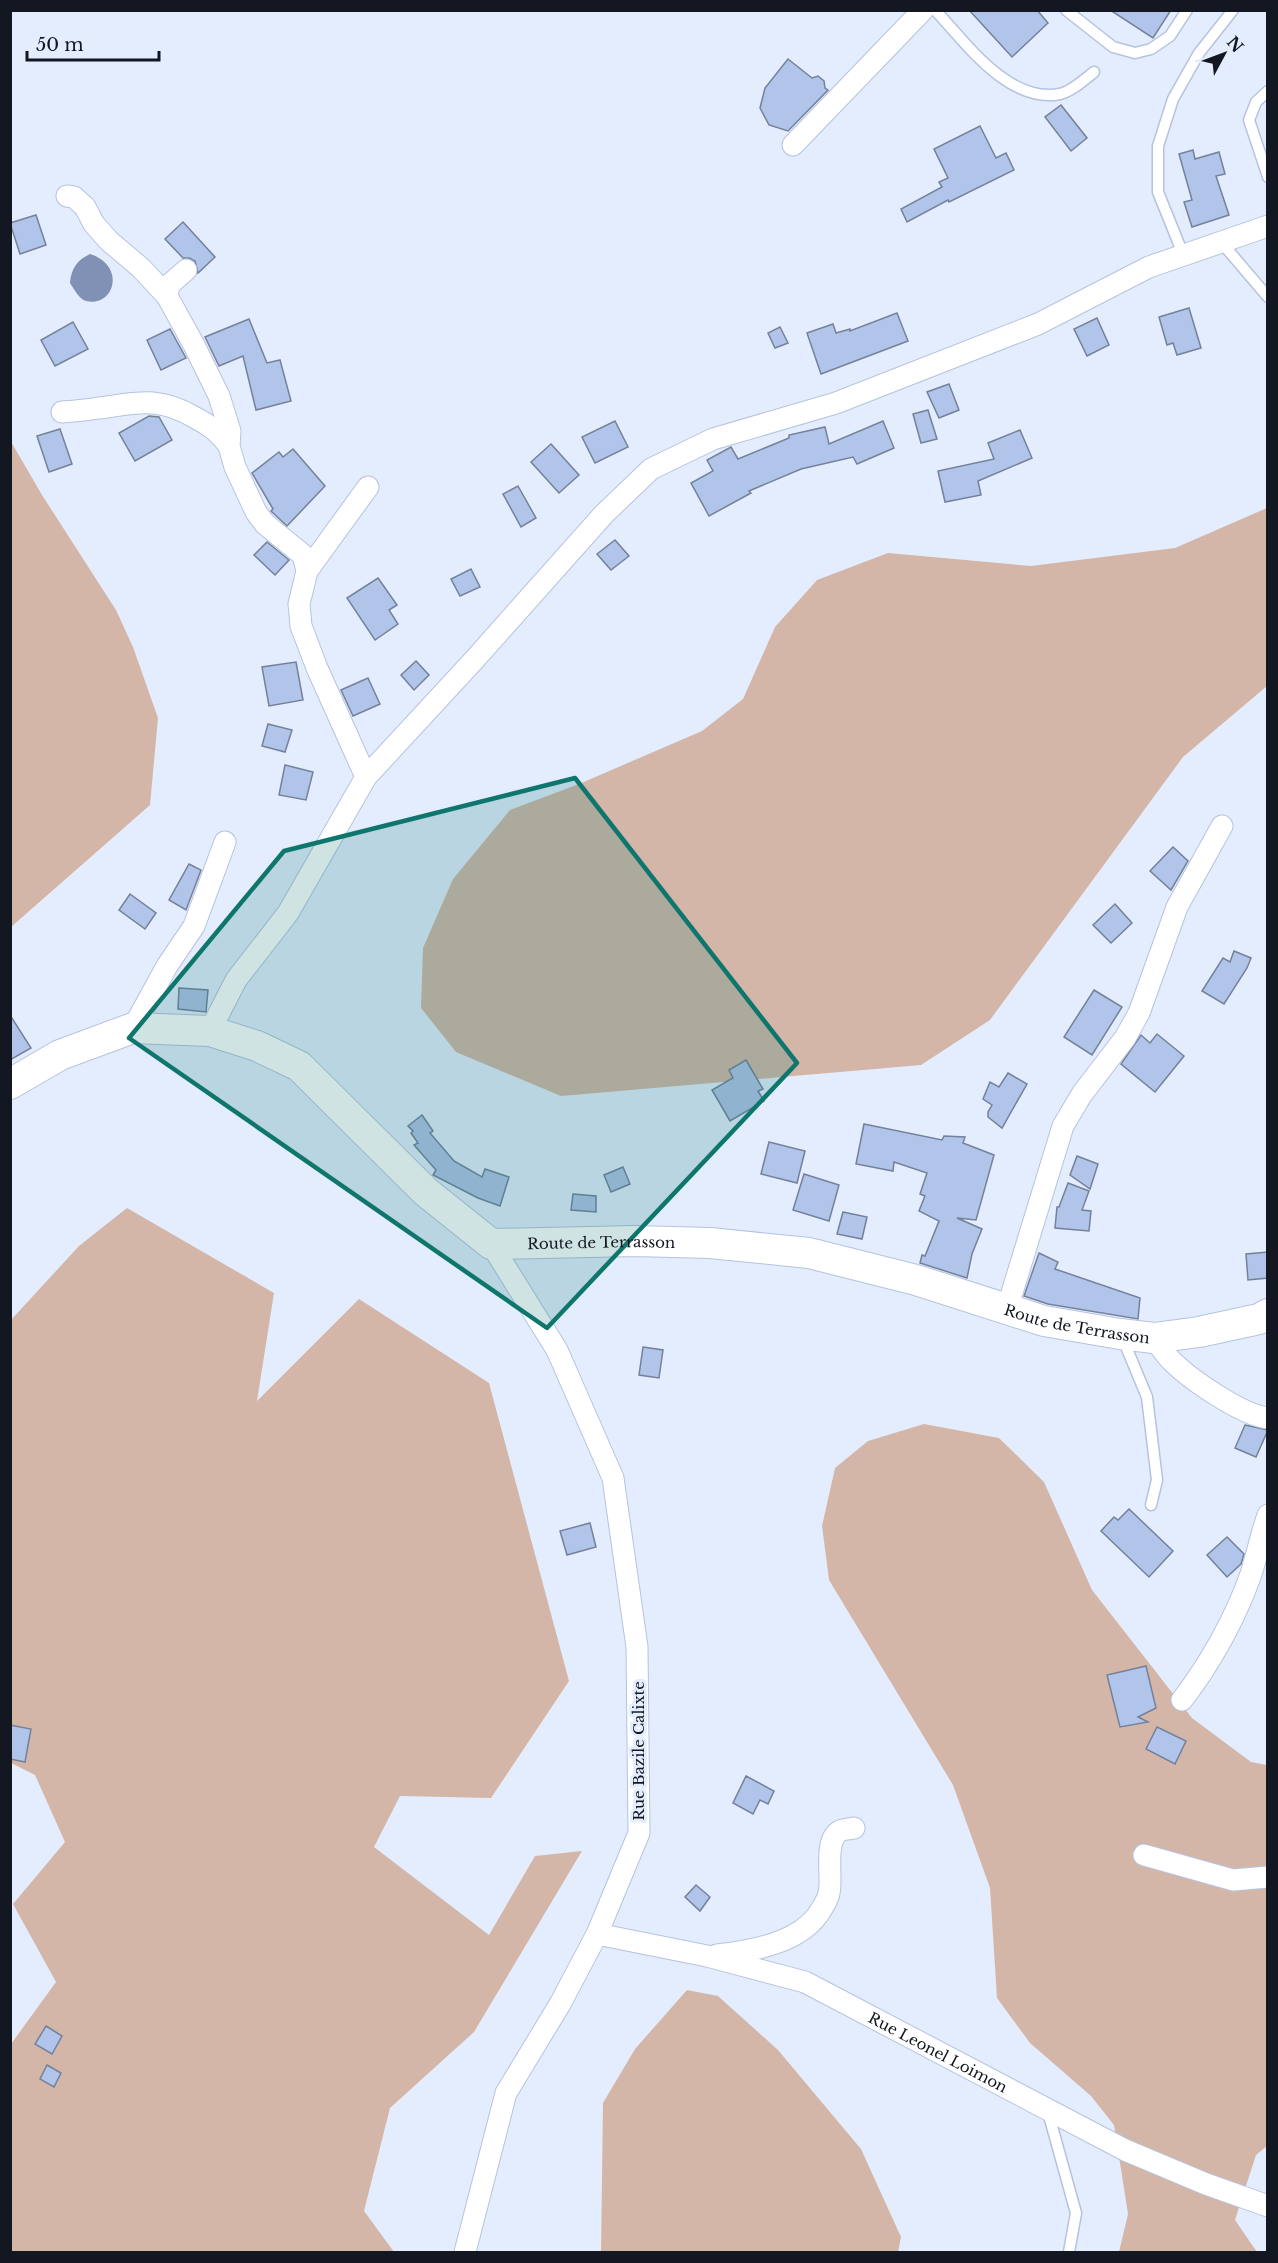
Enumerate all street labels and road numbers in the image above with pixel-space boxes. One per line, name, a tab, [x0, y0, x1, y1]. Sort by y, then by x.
street label: Route de Terrasson	[527, 1231, 676, 1253]
street label: Route de Terrasson	[1002, 1299, 1151, 1347]
street label: Rue Bazile Calixte	[629, 1681, 648, 1821]
street label: Rue Leonel Loimon	[865, 2008, 1011, 2096]

